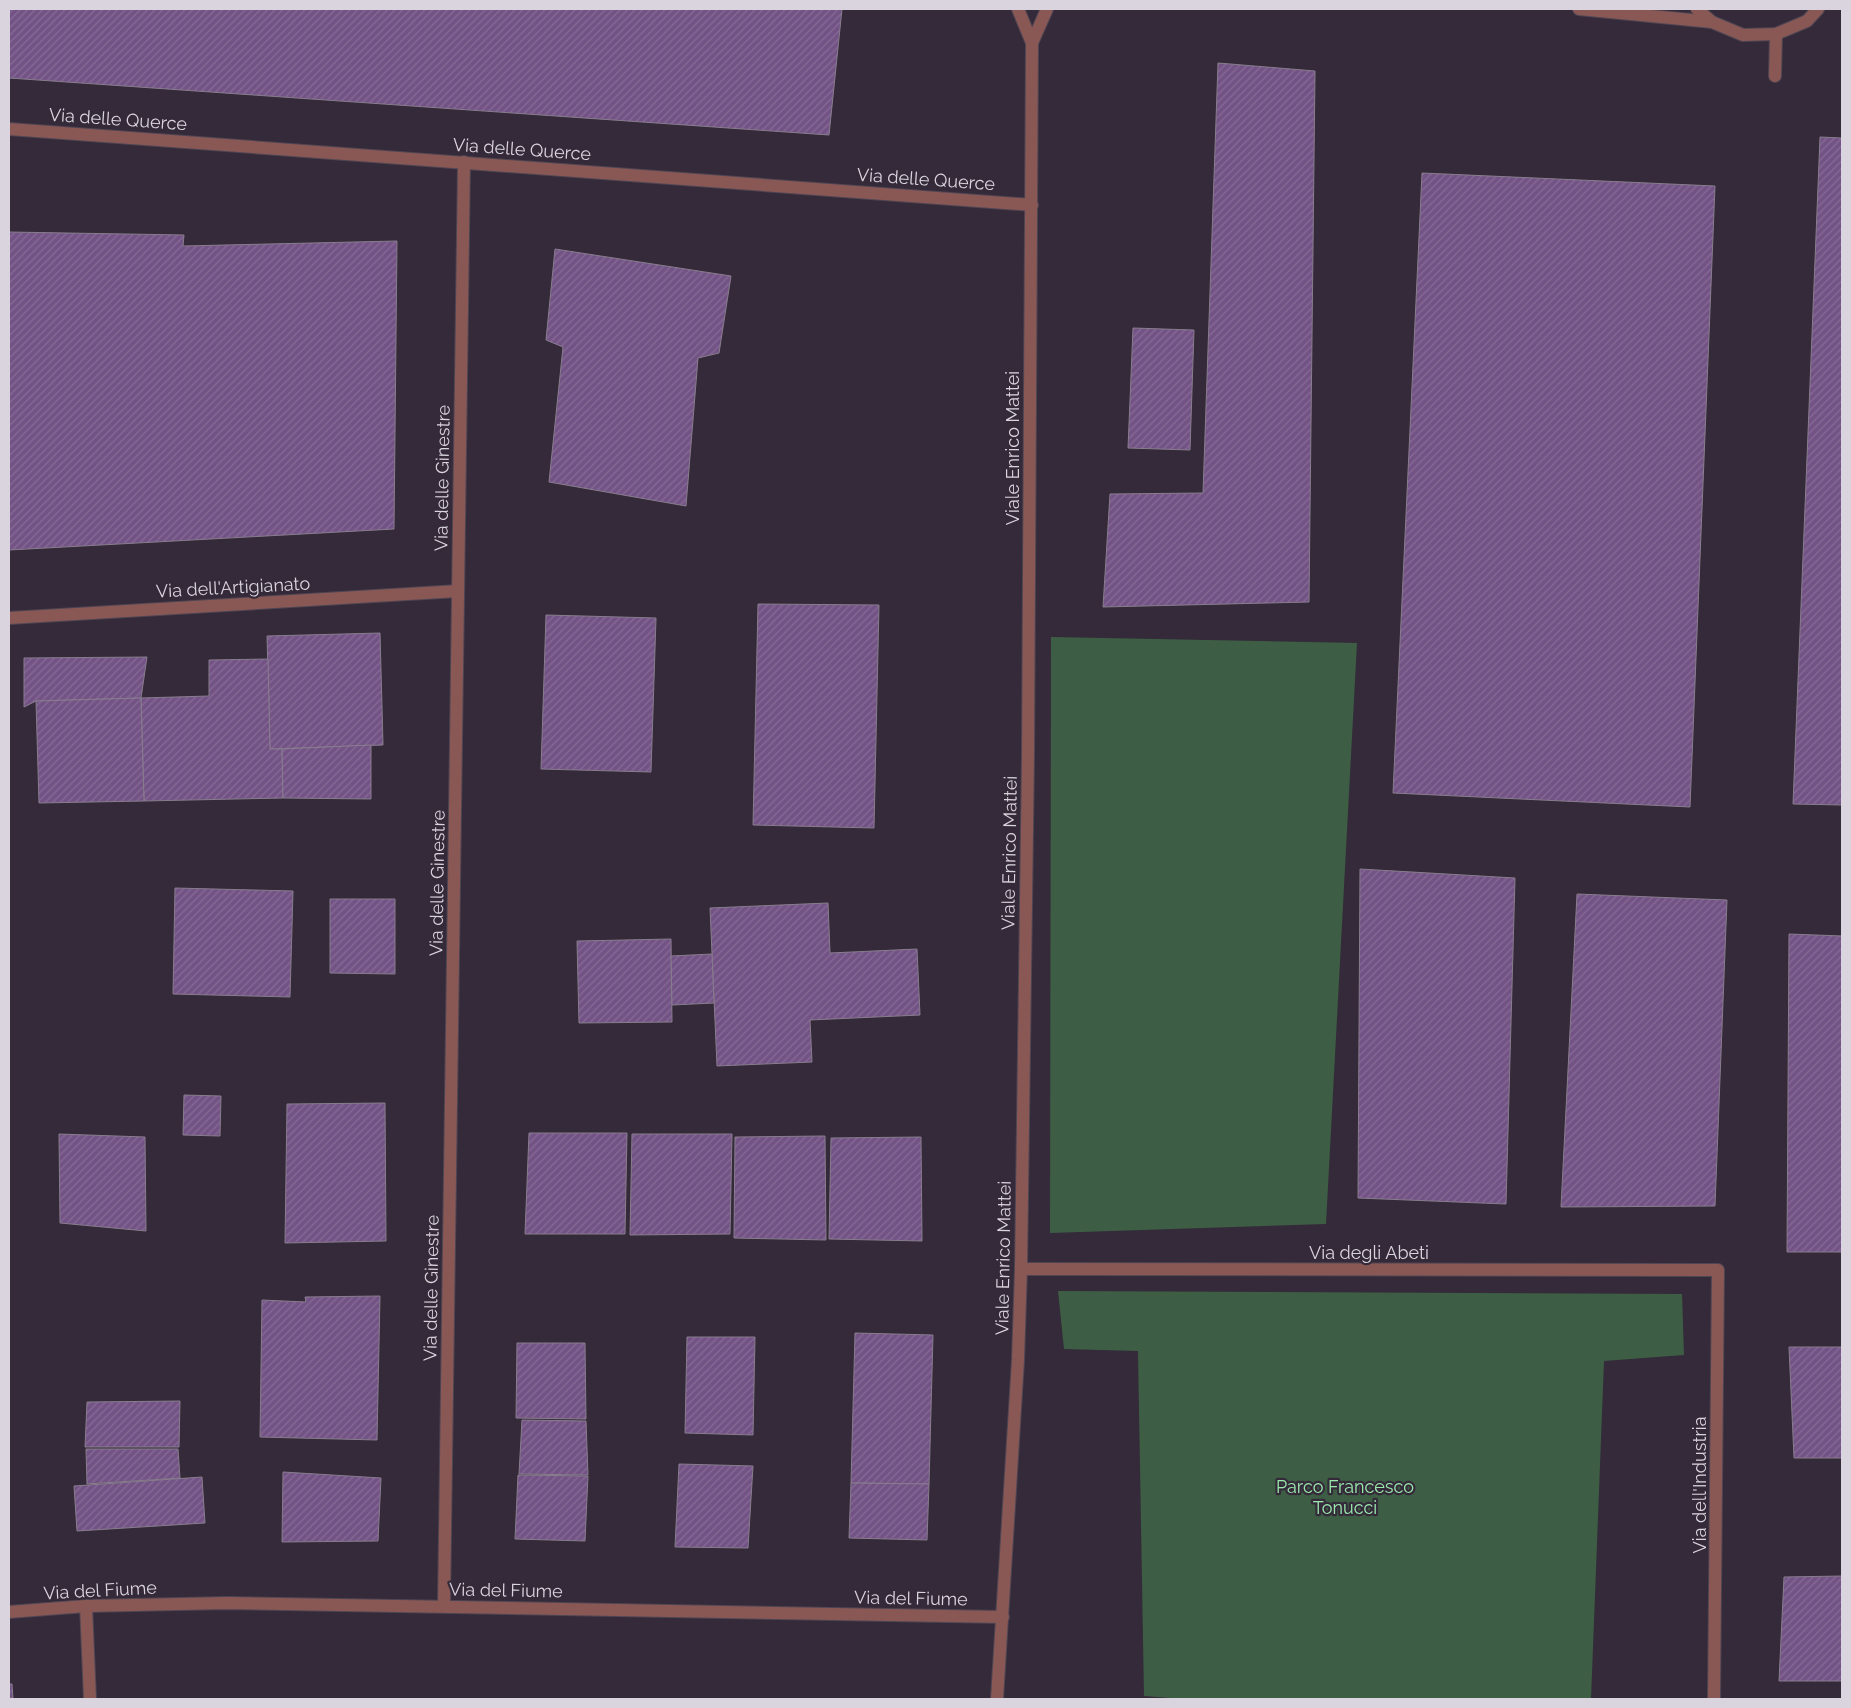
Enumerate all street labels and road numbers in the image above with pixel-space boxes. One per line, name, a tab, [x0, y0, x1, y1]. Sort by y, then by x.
street label: Via delle Querce	[48, 104, 188, 134]
street label: Via delle Querce	[452, 134, 592, 164]
street label: Via delle Querce	[856, 164, 996, 194]
street label: Viale Enrico Mattei	[1002, 371, 1023, 525]
street label: Via delle Ginestre	[430, 404, 454, 551]
street label: Via dell'Artigianato	[155, 572, 311, 602]
street label: Viale Enrico Mattei	[997, 776, 1021, 930]
street label: Via delle Ginestre	[425, 809, 449, 956]
street label: Viale Enrico Mattei	[991, 1181, 1015, 1335]
street label: Via delle Ginestre	[419, 1214, 443, 1361]
street label: Via degli Abeti	[1309, 1242, 1429, 1263]
street label: Via dell'Industria	[1689, 1416, 1710, 1554]
street label: Via del Fiume	[43, 1577, 158, 1603]
street label: Via del Fiume	[449, 1579, 563, 1601]
street label: Via del Fiume	[854, 1587, 968, 1609]

